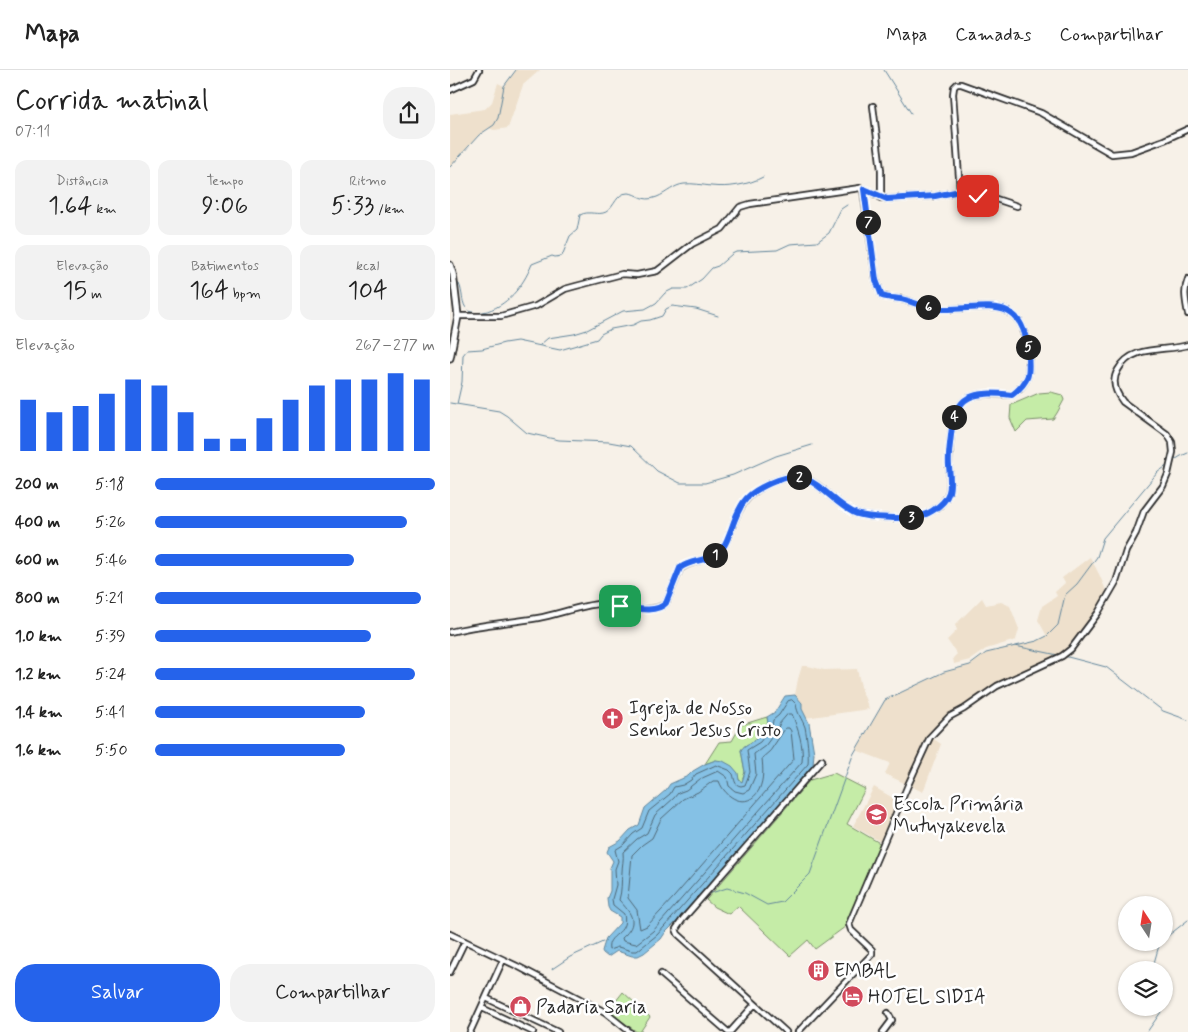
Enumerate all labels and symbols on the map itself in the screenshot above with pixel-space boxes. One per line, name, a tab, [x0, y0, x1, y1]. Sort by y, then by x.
pin	[957, 175, 999, 217]
pin: 7	[856, 210, 880, 234]
pin: 6	[916, 294, 940, 320]
pin: 5	[1016, 334, 1040, 360]
pin: 4	[942, 404, 966, 430]
pin: 2	[786, 464, 812, 490]
pin: 3	[898, 504, 924, 530]
pin: 1	[702, 542, 728, 568]
pin	[599, 585, 641, 627]
place label: Igreja de Nosso Senhor Jesus Cristo	[629, 696, 781, 743]
church icon: Igreja de Nosso Senhor Jesus Cristo	[601, 706, 625, 730]
place label: Escola Primária Mutuyakevela	[893, 792, 1023, 840]
school or university icon: Escola Primária Mutuyakevela	[865, 802, 889, 826]
north arrow	[1118, 896, 1172, 951]
building icon: EMBAL	[806, 958, 830, 982]
place label: EMBAL	[834, 959, 897, 984]
hotel icon: HOTEL SIDIA	[840, 984, 864, 1008]
place label: HOTEL SIDIA	[868, 985, 986, 1010]
shop icon: Padaria Saria	[508, 994, 532, 1018]
place label: Padaria Saria	[536, 995, 647, 1020]

